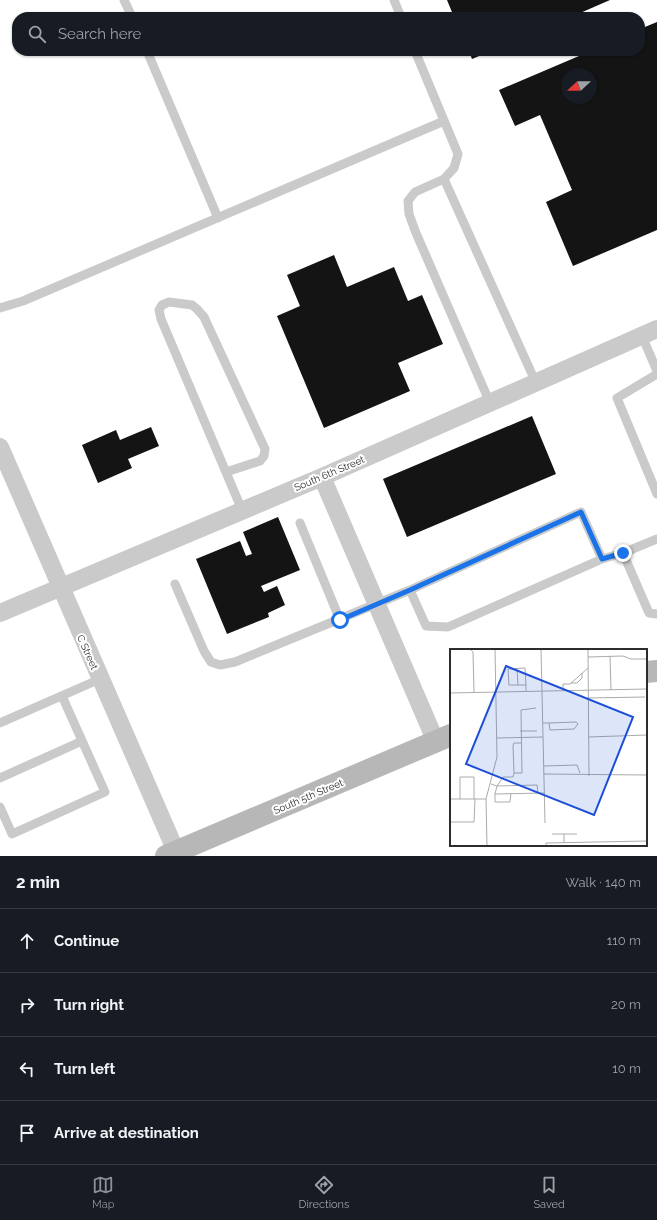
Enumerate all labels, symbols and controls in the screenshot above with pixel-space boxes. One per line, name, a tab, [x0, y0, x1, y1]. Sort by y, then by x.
search box	[12, 12, 645, 56]
icon: search	[26, 23, 48, 45]
text: Search here	[58, 25, 141, 43]
north arrow	[561, 68, 597, 104]
street label: South 6th Street	[292, 453, 367, 493]
route end	[614, 544, 632, 562]
route start	[331, 611, 349, 629]
street label: C Street	[75, 633, 100, 672]
inset map	[450, 649, 647, 846]
street label: South 5th Street	[272, 777, 345, 816]
text: 2 min	[16, 872, 60, 892]
text: Walk · 140 m	[566, 875, 641, 890]
icon: ahead	[16, 930, 38, 952]
text: Continue	[54, 932, 119, 950]
text: 110 m	[607, 933, 641, 948]
icon: right	[16, 994, 38, 1016]
text: Turn right	[54, 996, 124, 1014]
text: 20 m	[611, 997, 641, 1012]
icon: left	[16, 1058, 38, 1080]
text: Turn left	[54, 1060, 115, 1078]
text: 10 m	[612, 1061, 641, 1076]
icon: arrive	[16, 1122, 38, 1144]
text: Arrive at destination	[54, 1124, 199, 1142]
tab: Map	[92, 1174, 114, 1211]
tab: Directions	[299, 1174, 349, 1211]
tab: Saved	[533, 1174, 565, 1211]

